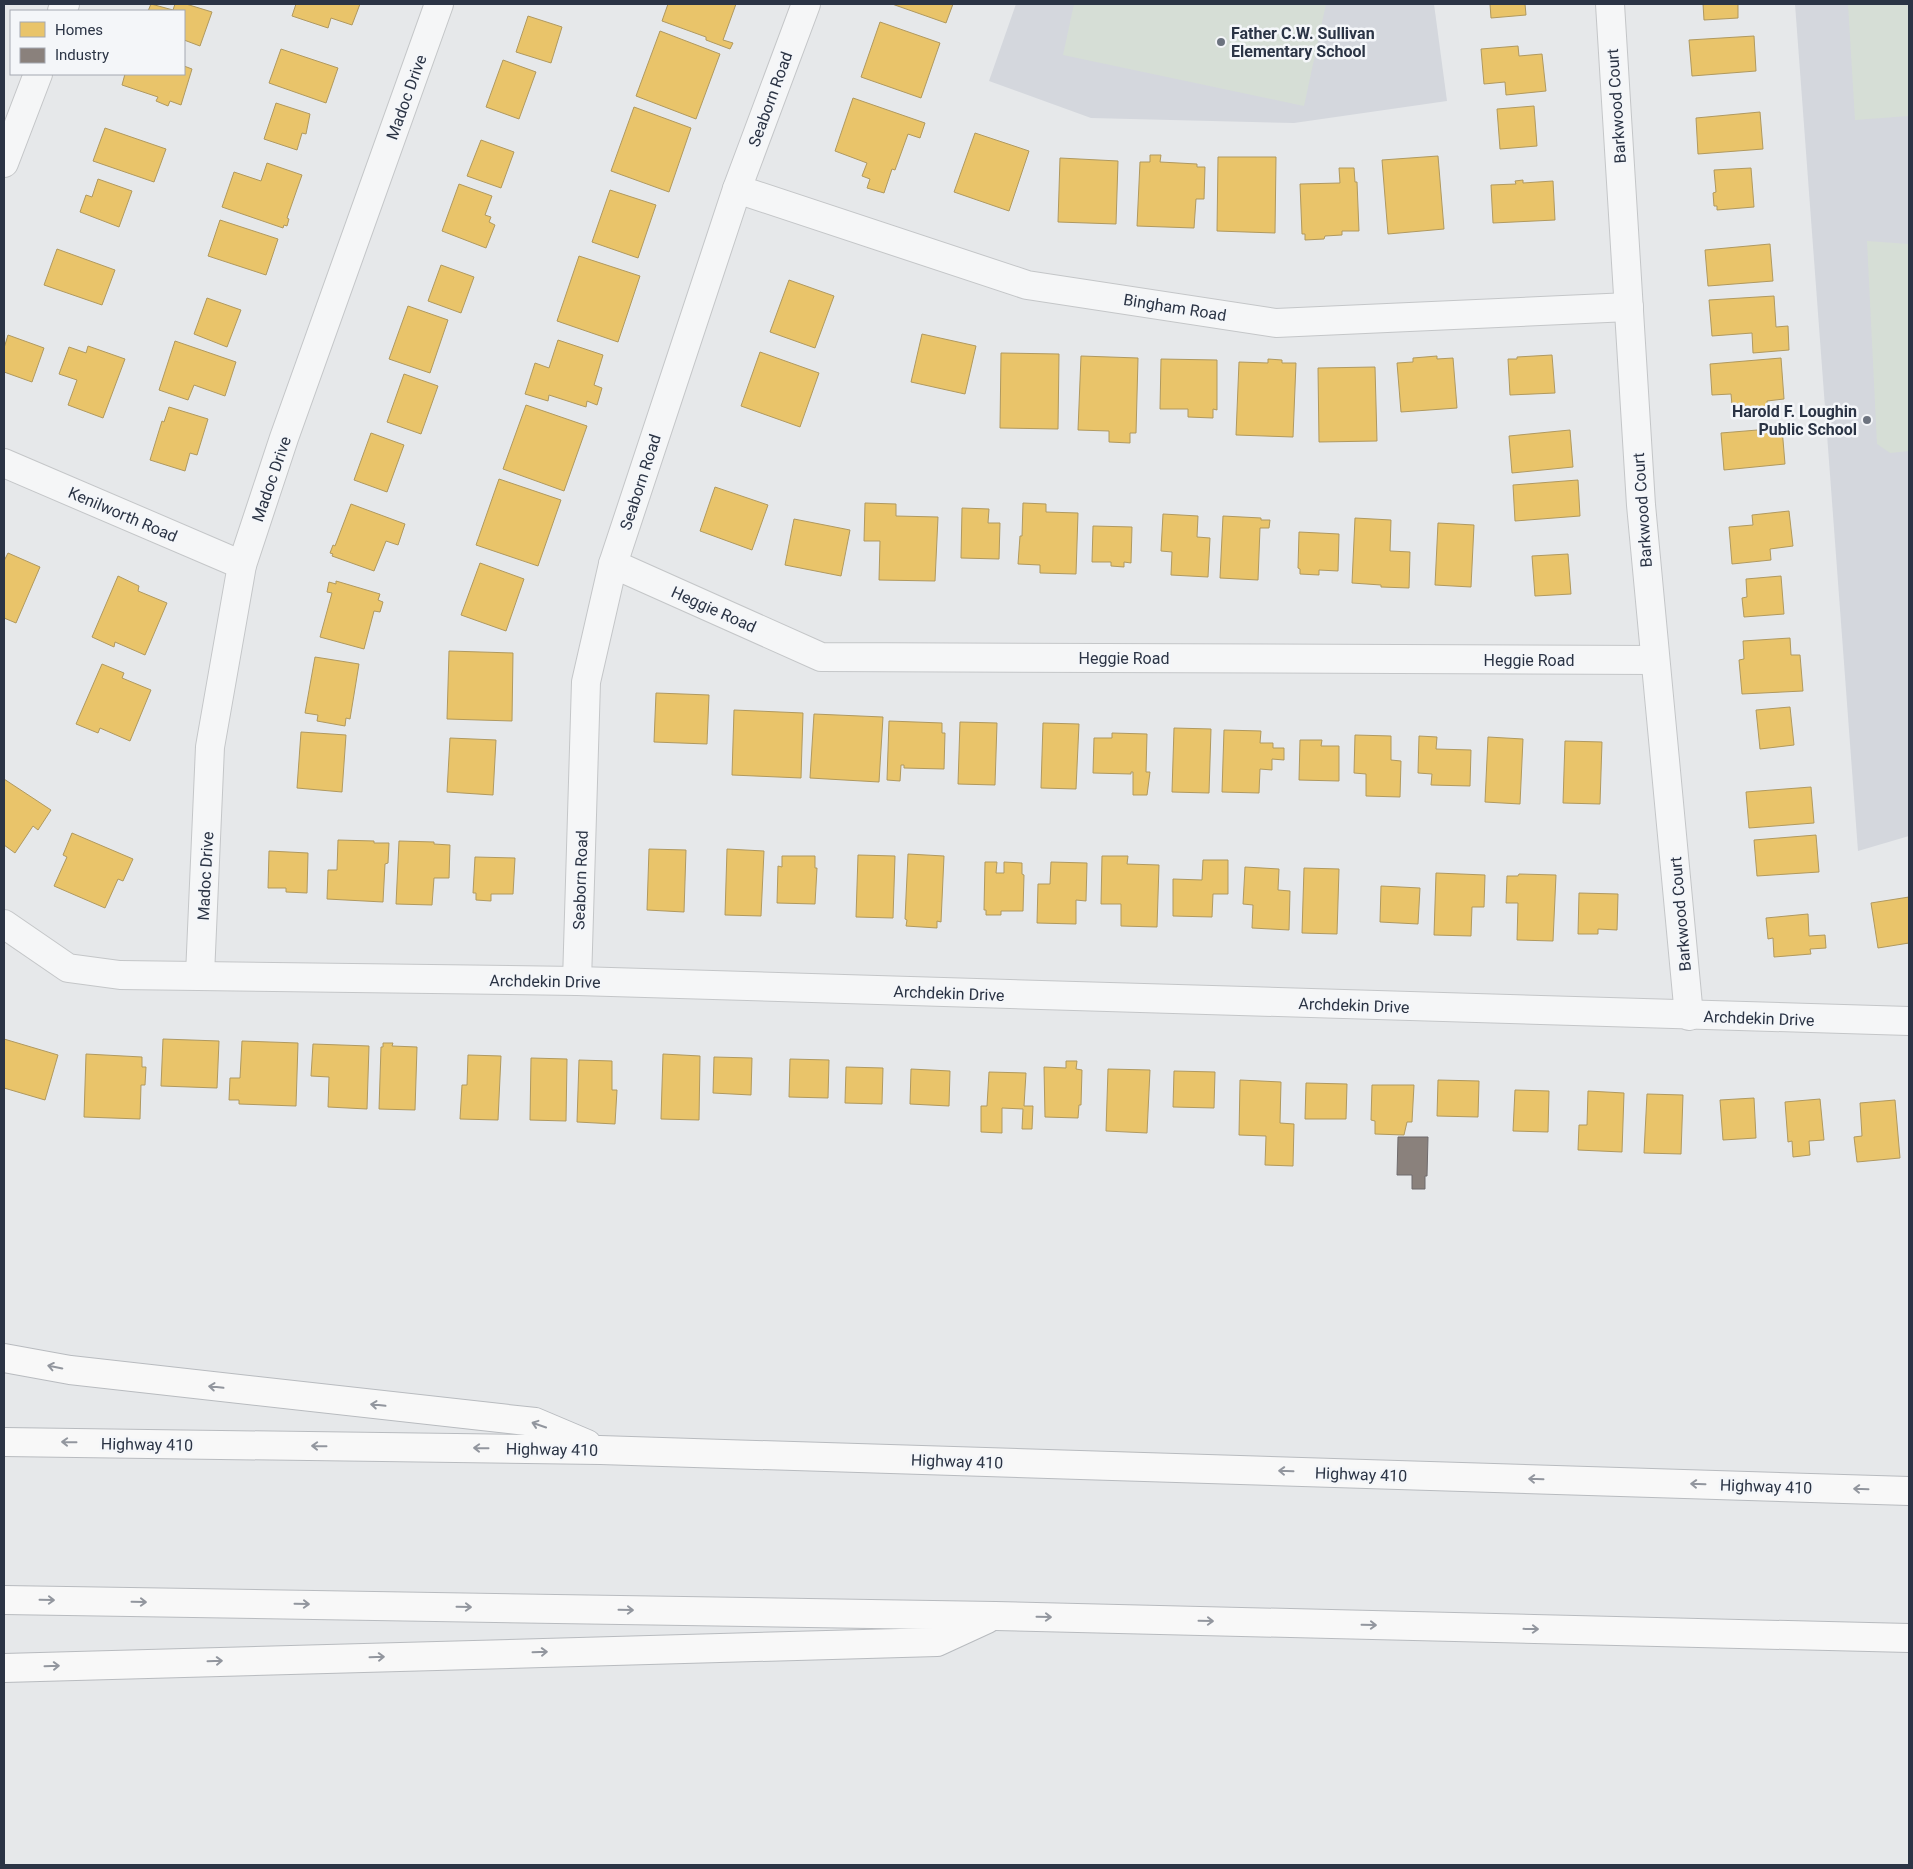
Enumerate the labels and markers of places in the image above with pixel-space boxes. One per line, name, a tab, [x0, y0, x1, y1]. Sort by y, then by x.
place label: Father C.W. Sullivan Elementary School	[1231, 24, 1375, 61]
marker: Father C.W. Sullivan Elementary School	[1215, 36, 1227, 48]
place label: Harold F. Loughin Public School	[1732, 402, 1857, 439]
marker: Harold F. Loughin Public School	[1861, 414, 1873, 426]

